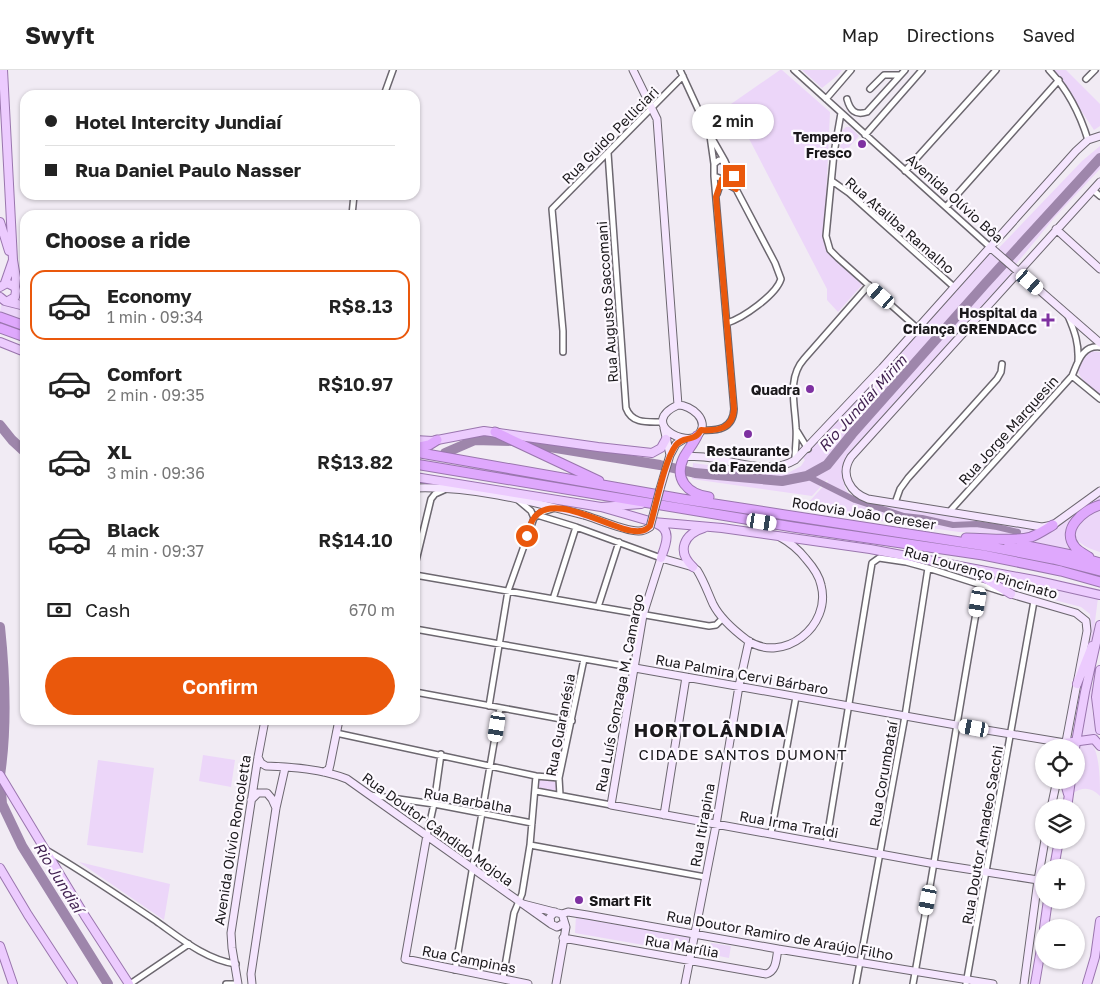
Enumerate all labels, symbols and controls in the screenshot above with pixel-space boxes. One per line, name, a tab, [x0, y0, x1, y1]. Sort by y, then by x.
text: Swyft	[25, 20, 95, 49]
text: Map	[842, 24, 878, 46]
text: Directions	[906, 24, 994, 46]
text: Saved	[1022, 24, 1075, 46]
street label: Rua Guido Pelliciari	[558, 83, 662, 187]
callout: 2 min	[693, 104, 775, 138]
text: Hotel Intercity Jundiaí	[75, 110, 281, 133]
text: 2 min	[712, 111, 754, 131]
place label: Tempero Fresco	[793, 128, 852, 161]
marker: Tempero Fresco	[856, 138, 868, 150]
street label: Avenida Olívio Bôa	[903, 150, 1007, 246]
text: Rua Daniel Paulo Nasser	[75, 158, 301, 181]
route end	[723, 165, 745, 187]
street label: Rua Ataliba Ramalho	[842, 173, 958, 277]
street label: Rua Augusto Saccomani	[593, 221, 621, 383]
text: Choose a ride	[45, 226, 191, 253]
car	[1013, 266, 1046, 298]
car	[864, 280, 897, 312]
icon: car	[47, 283, 92, 328]
text: Economy	[107, 284, 192, 307]
text: R$8.13	[328, 294, 393, 317]
place label: Hospital da Criança GRENDACC	[903, 304, 1037, 337]
text: 1 min · 09:34	[107, 307, 203, 327]
marker: Hospital da Criança GRENDACC	[1041, 313, 1055, 327]
water label: Rio Jundiaí Mirim	[814, 351, 910, 455]
icon: car	[47, 361, 92, 406]
text: Comfort	[107, 362, 182, 385]
text: R$10.97	[318, 372, 393, 395]
street label: Rua Jorge Marquesin	[954, 372, 1062, 488]
place label: Quadra	[751, 381, 800, 398]
marker: Quadra	[804, 383, 816, 395]
text: 2 min · 09:35	[107, 385, 204, 405]
marker: Restaurante da Fazenda	[742, 428, 754, 440]
icon: car	[47, 439, 92, 484]
text: XL	[107, 440, 132, 463]
place label: Restaurante da Fazenda	[706, 442, 790, 475]
text: R$13.82	[317, 450, 393, 473]
text: 3 min · 09:36	[107, 463, 205, 483]
street label: Rodovia João Cereser	[791, 493, 938, 533]
car	[746, 512, 777, 532]
icon: car	[47, 517, 92, 562]
text: Black	[107, 518, 160, 541]
route start	[516, 525, 538, 547]
text: R$14.10	[318, 528, 393, 551]
text: 4 min · 09:37	[107, 541, 204, 561]
street label: Rua Lourenço Pincinato	[902, 542, 1060, 602]
car	[968, 586, 987, 618]
street label: Rua Luís Gonzaga M. Camargo	[591, 592, 647, 794]
icon: cash	[45, 596, 73, 624]
text: Cash	[85, 598, 130, 621]
text: 670 m	[349, 600, 395, 620]
street label: Rua Palmira Cervi Bárbaro	[654, 650, 830, 698]
button: Confirm	[45, 657, 395, 715]
street label: Rua Guaranésia	[542, 672, 578, 778]
car	[487, 711, 506, 743]
district label: HORTOLÂNDIA	[634, 718, 786, 741]
car	[957, 718, 990, 738]
street label: Rua Corumbataí	[865, 719, 901, 828]
map controls	[1035, 739, 1085, 969]
button: locate	[1035, 739, 1085, 789]
street label: Rua Doutor Amadeo Sacchi	[958, 744, 1006, 926]
district label: CIDADE SANTOS DUMONT	[638, 745, 848, 763]
street label: Avenida Olívio Roncoletta	[210, 753, 254, 927]
street label: Rua Doutor Cândido Mojola	[359, 768, 517, 890]
street label: Rua Itirapina	[686, 782, 718, 868]
street label: Rua Barbalha	[423, 784, 513, 816]
button: layers	[1035, 799, 1085, 849]
street label: Rua Irma Traldi	[738, 807, 840, 841]
water label: Rio Jundiaí	[30, 839, 90, 919]
button: +	[1035, 859, 1085, 909]
car	[917, 884, 938, 916]
place label: Smart Fit	[589, 892, 652, 909]
marker: Smart Fit	[573, 894, 585, 906]
street label: Rua Doutor Ramiro de Araújo Filho	[665, 907, 895, 963]
button: −	[1035, 919, 1085, 969]
street label: Rua Marília	[644, 931, 720, 961]
street label: Rua Campinas	[421, 942, 517, 976]

